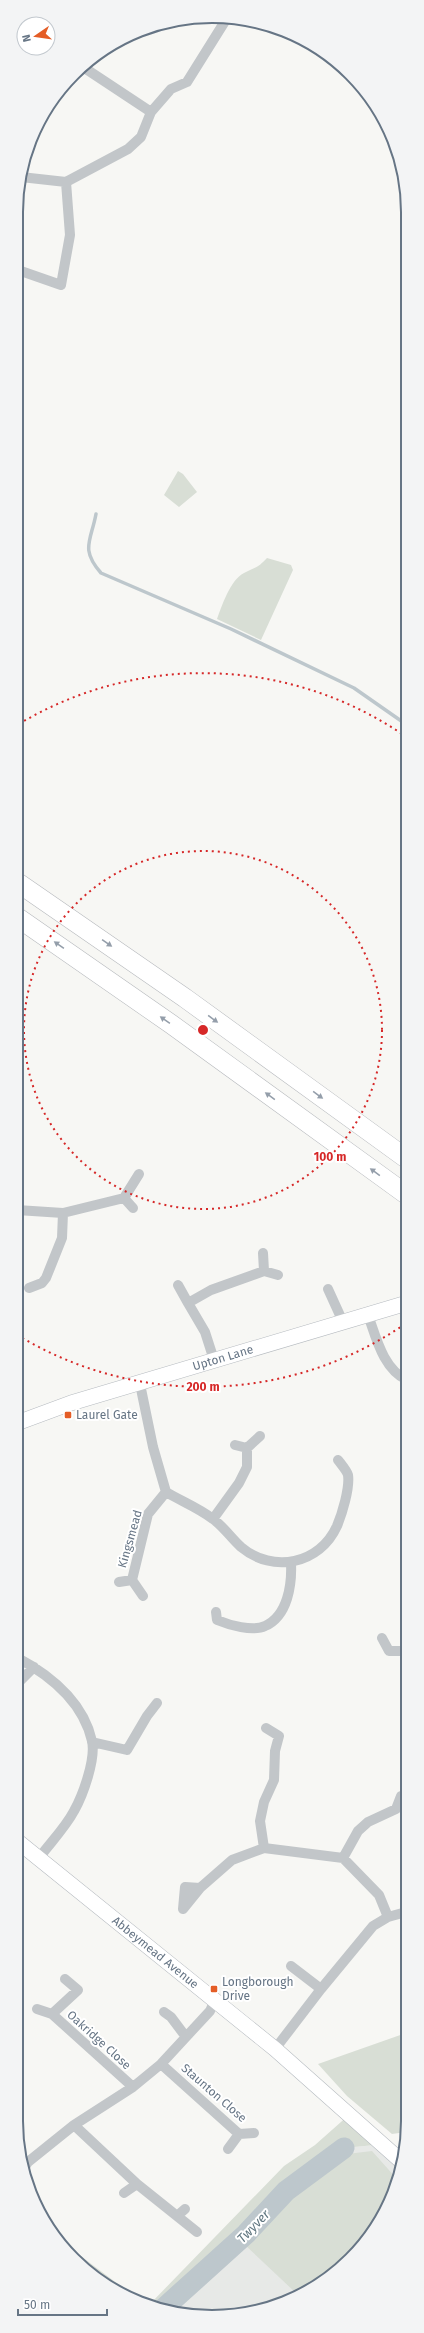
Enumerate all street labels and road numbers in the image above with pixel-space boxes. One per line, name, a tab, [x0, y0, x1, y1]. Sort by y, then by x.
street label: Upton Lane	[191, 1342, 255, 1373]
street label: Kingsmead	[115, 1508, 145, 1570]
street label: Abbeymead Avenue	[109, 1913, 201, 1991]
street label: Oakridge Close	[64, 2008, 134, 2072]
street label: Staunton Close	[178, 2061, 250, 2125]

